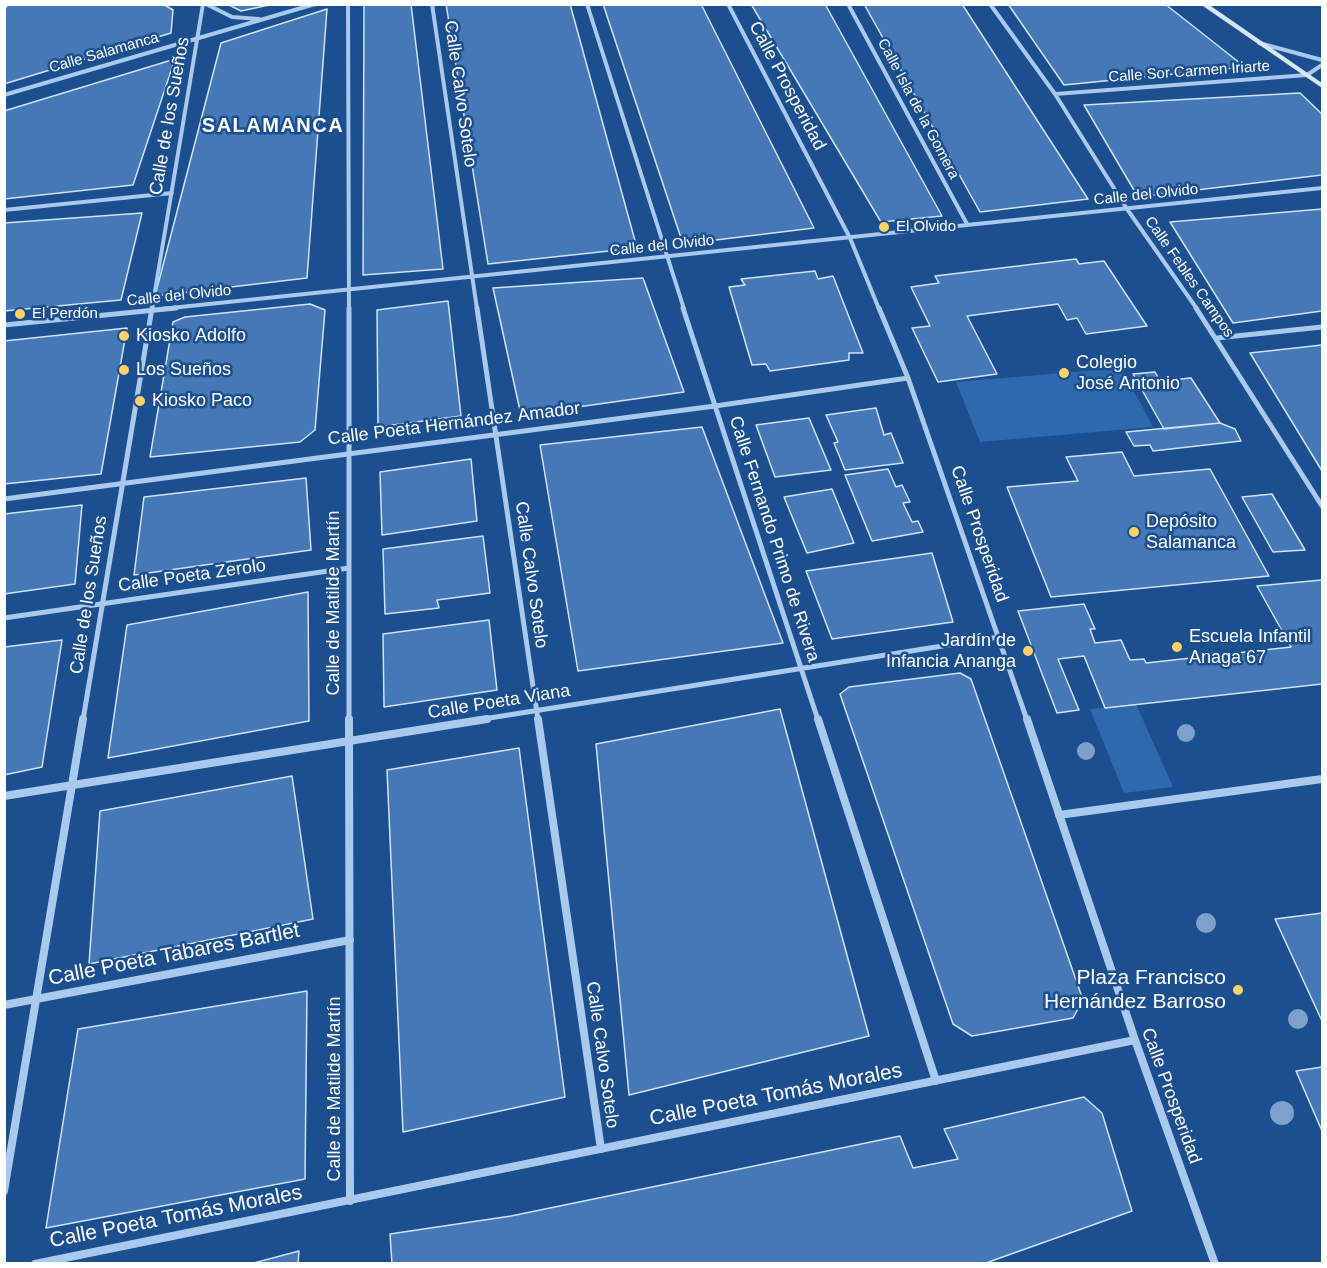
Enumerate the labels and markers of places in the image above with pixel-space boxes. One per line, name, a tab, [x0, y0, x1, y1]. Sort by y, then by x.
place label: El Olvido	[896, 218, 956, 236]
marker: El Olvido	[877, 220, 891, 234]
place label: El Perdón	[32, 305, 98, 323]
marker: El Perdón	[13, 307, 27, 321]
place label: Kiosko Adolfo	[136, 325, 246, 347]
marker: Kiosko Adolfo	[117, 329, 131, 343]
place label: Colegio José Antonio	[1076, 352, 1180, 394]
place label: Los Sueños	[136, 359, 231, 381]
marker: Los Sueños	[117, 363, 131, 377]
marker: Colegio José Antonio	[1057, 366, 1071, 380]
place label: Kiosko Paco	[152, 390, 252, 412]
marker: Kiosko Paco	[133, 394, 147, 408]
place label: Depósito Salamanca	[1146, 511, 1236, 554]
marker: Depósito Salamanca	[1127, 525, 1141, 539]
place label: Escuela Infantil Anaga 67	[1189, 626, 1311, 668]
place label: Jardín de Infancia Ananga	[886, 630, 1016, 672]
marker: Escuela Infantil Anaga 67	[1170, 640, 1184, 654]
marker: Jardín de Infancia Ananga	[1021, 644, 1035, 658]
place label: Plaza Francisco Hernández Barroso	[1044, 965, 1226, 1015]
marker: Plaza Francisco Hernández Barroso	[1231, 983, 1245, 997]

